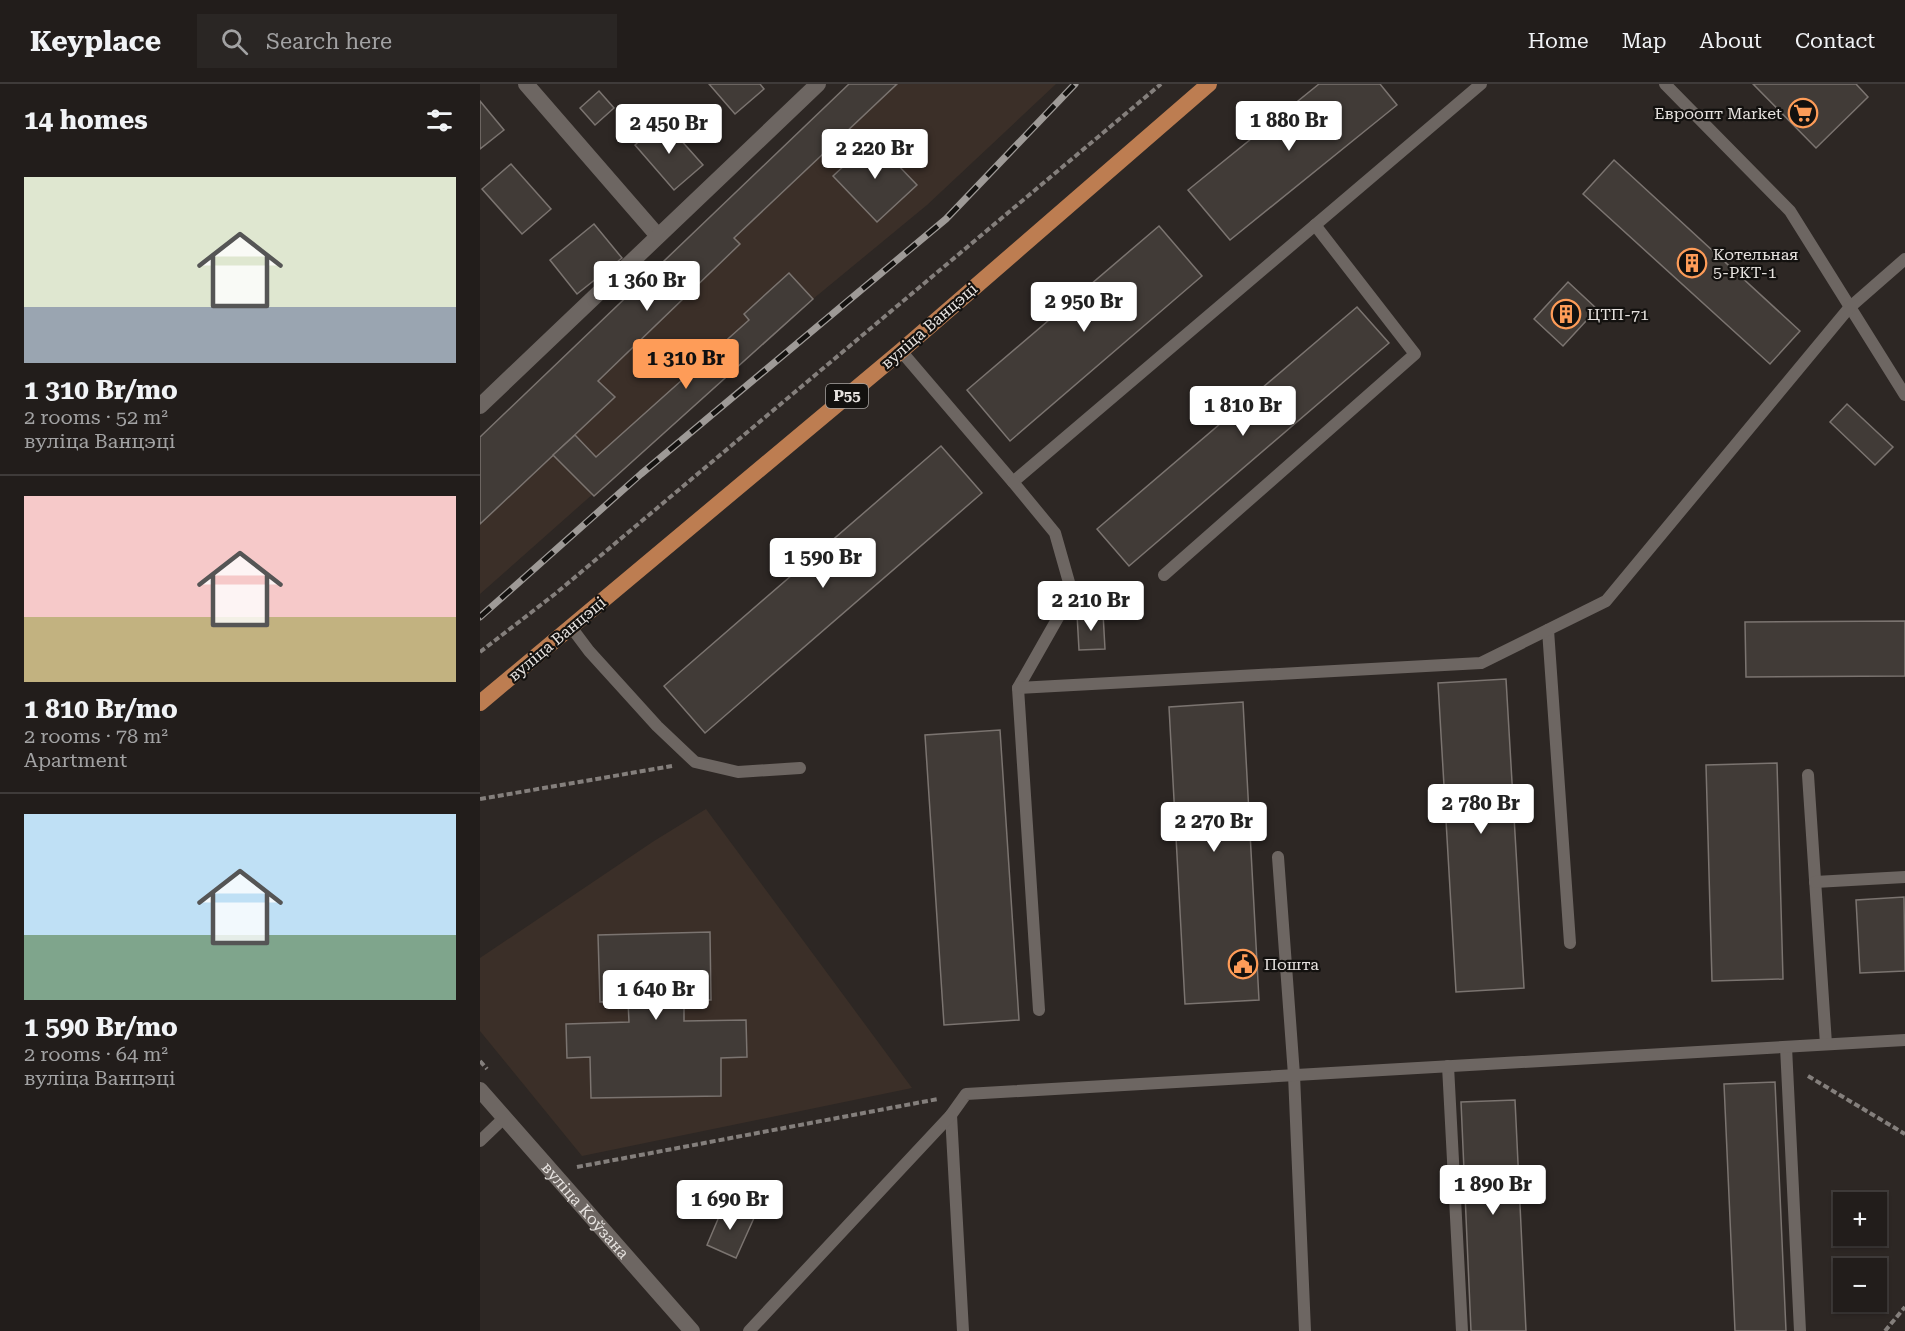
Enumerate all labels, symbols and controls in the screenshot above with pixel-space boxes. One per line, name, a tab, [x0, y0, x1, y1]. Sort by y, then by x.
search box	[197, 14, 617, 68]
text: Keyplace	[30, 25, 161, 58]
icon: search	[218, 25, 251, 58]
text: Search here	[266, 29, 392, 54]
text: Home	[1528, 29, 1589, 53]
text: Map	[1622, 29, 1667, 53]
text: About	[1700, 29, 1762, 53]
text: Contact	[1795, 29, 1875, 53]
supermarket icon: Евроопт Market	[1787, 97, 1819, 129]
pin: 1 880 Br	[1227, 101, 1351, 152]
icon: filters	[423, 104, 456, 137]
pin: 2 450 Br	[607, 104, 731, 155]
place label: Евроопт Market	[1654, 104, 1782, 123]
text: 14 homes	[24, 105, 148, 135]
text: 1 880 Br	[1250, 108, 1328, 132]
text: 2 450 Br	[630, 111, 708, 135]
pin: 2 220 Br	[813, 129, 937, 180]
text: 2 220 Br	[836, 136, 914, 160]
icon: home	[186, 216, 294, 324]
place label: Котельная 5-РКТ-1	[1713, 245, 1799, 282]
building icon: Котельная 5-РКТ-1	[1676, 247, 1708, 279]
pin: 1 360 Br	[585, 261, 709, 312]
text: 1 360 Br	[608, 268, 686, 292]
street label: вуліца Ванцэці	[877, 279, 981, 373]
pin: 2 950 Br	[1022, 282, 1146, 333]
text: 2 950 Br	[1045, 289, 1123, 313]
building icon: ЦТП-71	[1550, 298, 1582, 330]
place label: ЦТП-71	[1587, 305, 1649, 324]
pin: 1 310 Br	[624, 339, 748, 390]
text: 1 310 Br	[647, 346, 725, 370]
text: 1 310 Br/mo	[24, 375, 178, 405]
road number: Р55	[826, 384, 868, 408]
pin: 1 810 Br	[1181, 386, 1305, 437]
text: 1 810 Br	[1204, 393, 1282, 417]
text: 2 rooms · 52 m²	[24, 405, 168, 429]
text: вуліца Ванцэці	[24, 429, 175, 453]
icon: home	[186, 535, 294, 643]
pin: 1 590 Br	[761, 538, 885, 589]
text: 1 590 Br	[784, 545, 862, 569]
pin: 2 210 Br	[1029, 581, 1153, 632]
text: 2 210 Br	[1052, 588, 1130, 612]
street label: вуліца Ванцэці	[505, 593, 609, 685]
text: 1 810 Br/mo	[24, 694, 178, 724]
text: 2 rooms · 78 m²	[24, 724, 168, 748]
text: Apartment	[24, 748, 127, 772]
pin: 2 780 Br	[1419, 784, 1543, 835]
text: 2 780 Br	[1442, 791, 1520, 815]
pin: 2 270 Br	[1152, 802, 1276, 853]
text: 2 270 Br	[1175, 809, 1253, 833]
icon: home	[186, 853, 294, 961]
public building icon: Пошта	[1227, 948, 1259, 980]
place label: Пошта	[1264, 955, 1319, 974]
pin: 1 640 Br	[594, 970, 718, 1021]
text: 1 640 Br	[617, 977, 695, 1001]
text: 1 590 Br/mo	[24, 1012, 178, 1042]
text: 2 rooms · 64 m²	[24, 1042, 168, 1066]
text: вуліца Ванцэці	[24, 1066, 175, 1090]
street label: вуліца Коўзана	[538, 1158, 633, 1263]
pin: 1 890 Br	[1431, 1165, 1555, 1216]
text: 1 890 Br	[1454, 1172, 1532, 1196]
pin: 1 690 Br	[668, 1180, 792, 1231]
text: 1 690 Br	[691, 1187, 769, 1211]
map controls	[1833, 1192, 1887, 1312]
button: +	[1833, 1192, 1887, 1246]
button: −	[1833, 1258, 1887, 1312]

